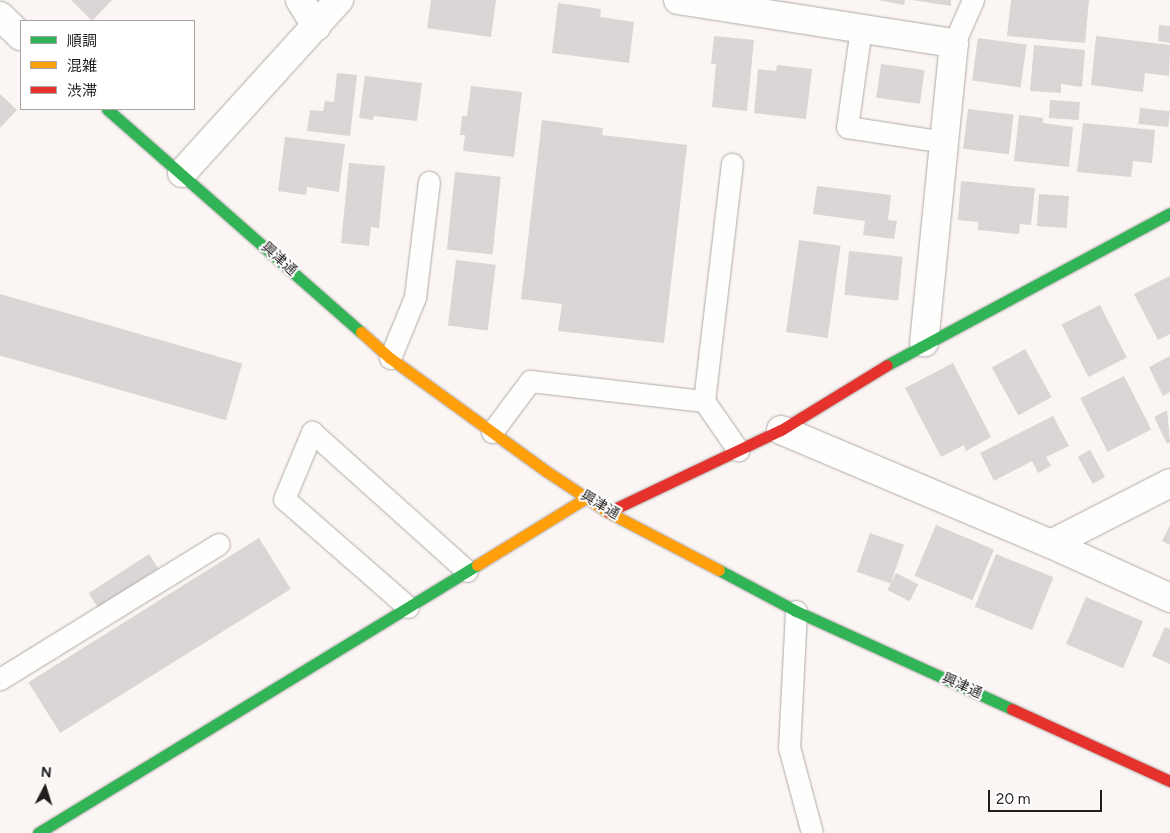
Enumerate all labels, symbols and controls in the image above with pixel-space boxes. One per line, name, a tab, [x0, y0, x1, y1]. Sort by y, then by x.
legend	[20, 20, 195, 110]
text: 順調	[67, 32, 97, 50]
text: 混雑	[67, 57, 97, 75]
text: 渋滞	[67, 82, 97, 100]
street label: 興津通	[258, 239, 300, 279]
street label: 興津通	[578, 487, 622, 523]
street label: 興津通	[939, 670, 985, 702]
north arrow	[20, 763, 70, 813]
text: N	[40, 764, 52, 781]
scale bar	[990, 780, 1104, 812]
text: 20 m	[996, 790, 1030, 808]

